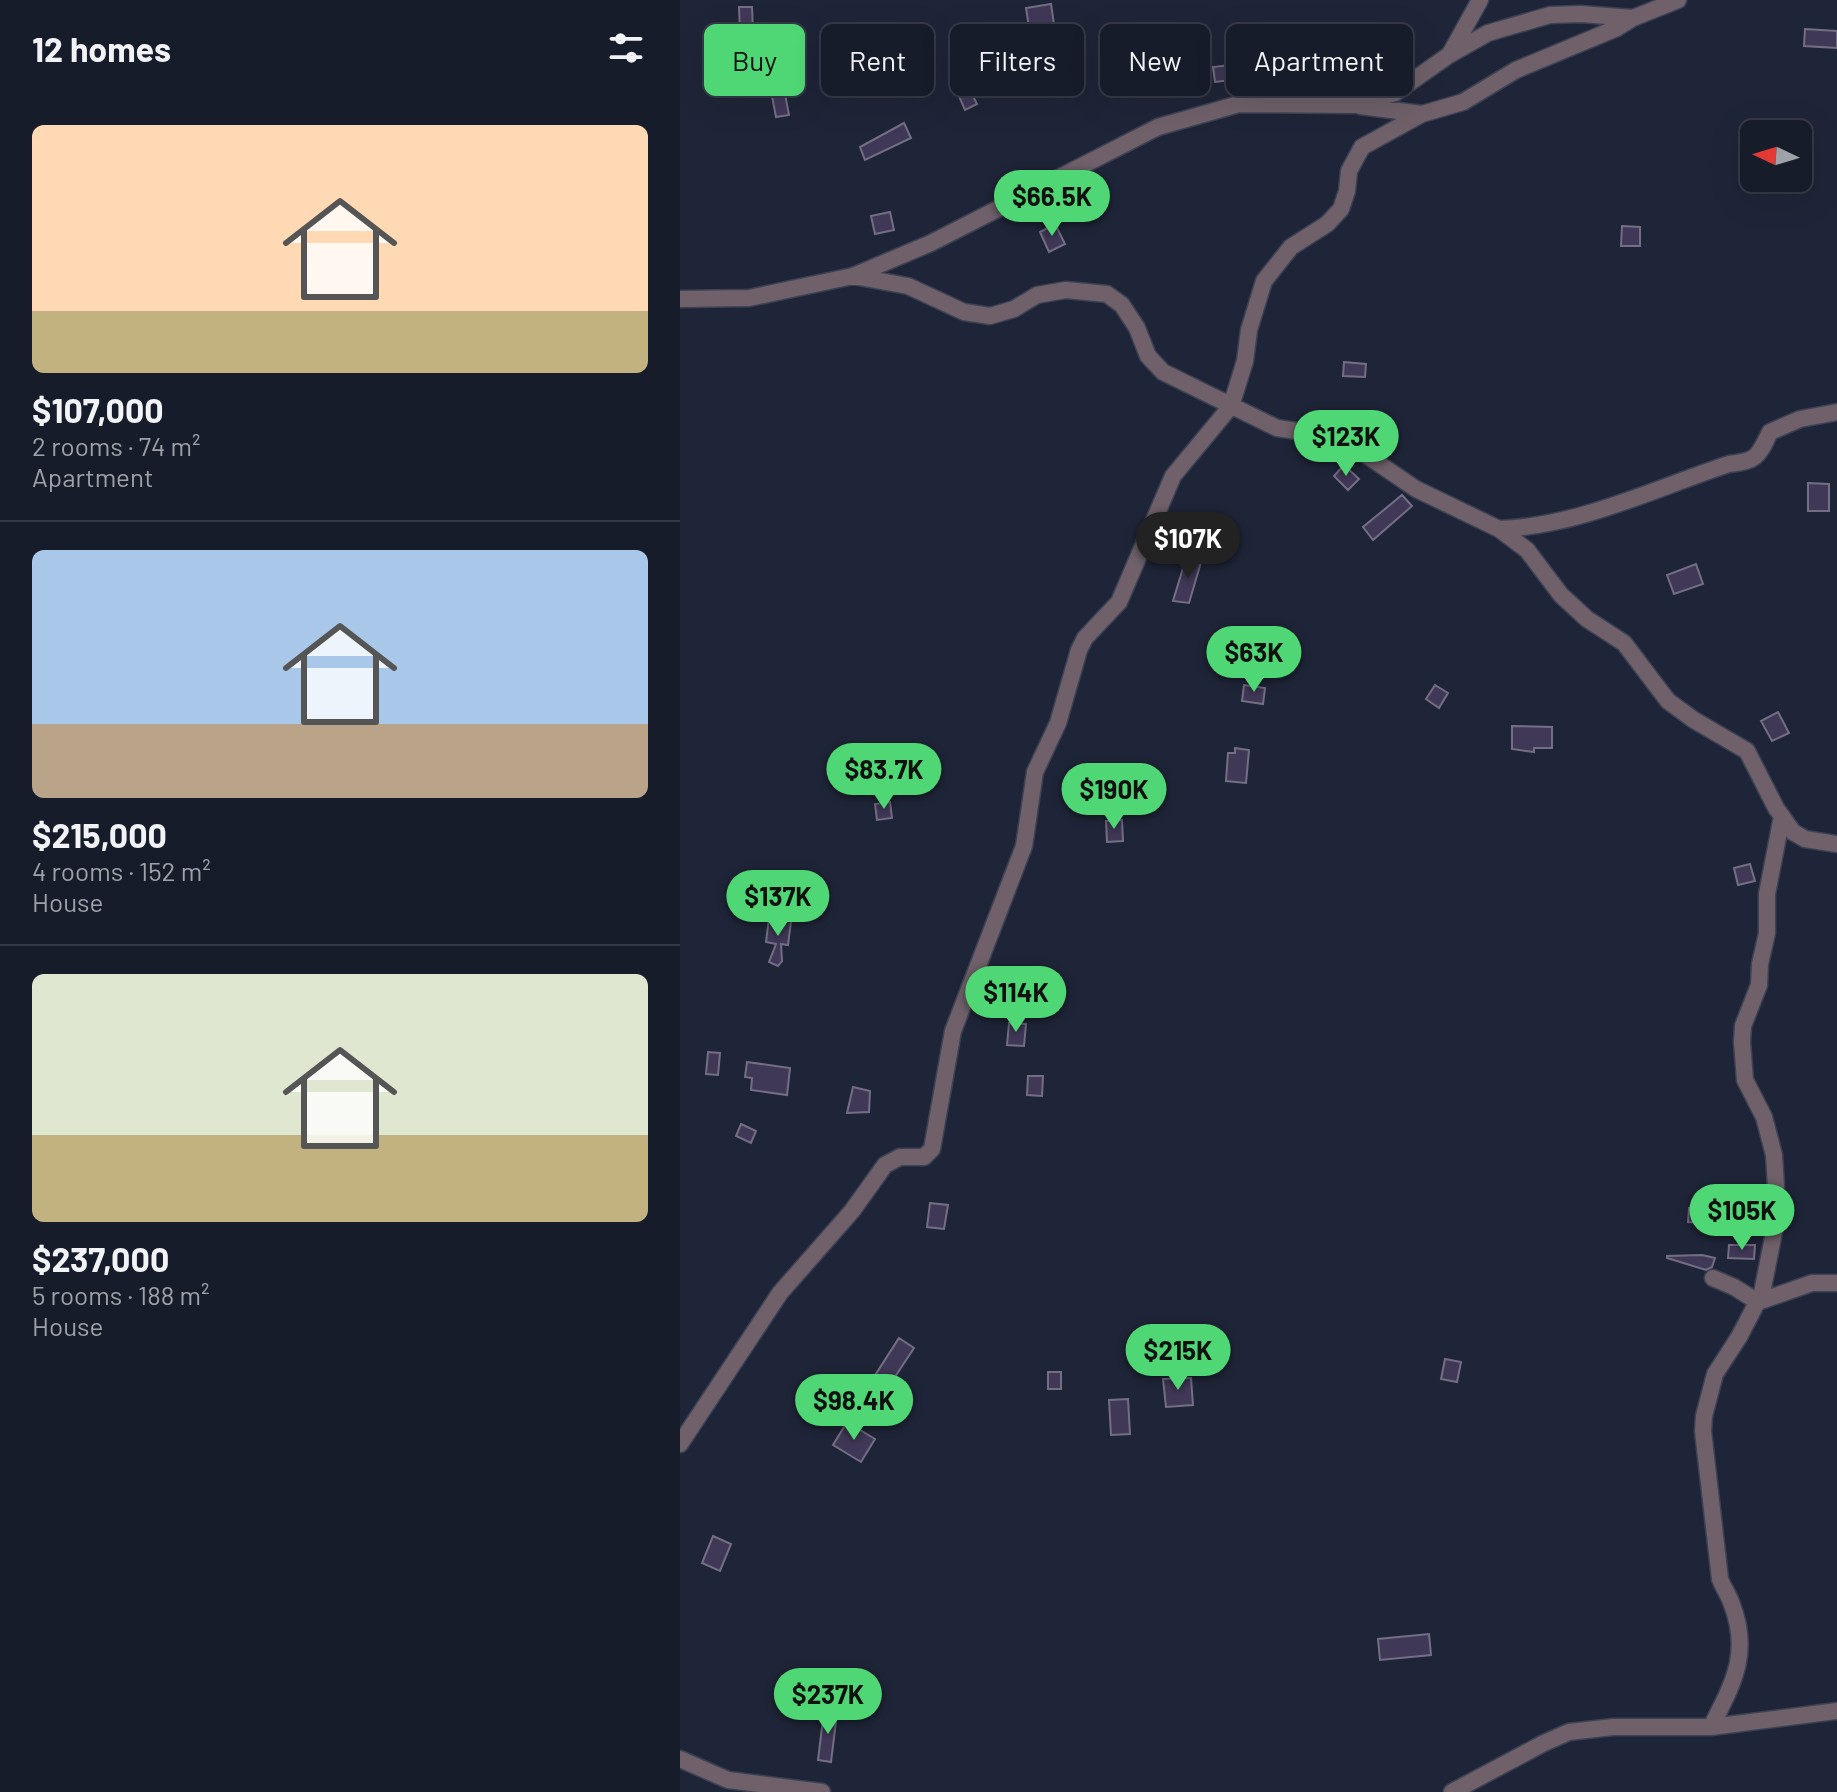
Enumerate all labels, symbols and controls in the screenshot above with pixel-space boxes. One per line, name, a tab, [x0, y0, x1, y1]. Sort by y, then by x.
chip: Buy	[704, 24, 805, 96]
chip: Rent	[821, 24, 934, 96]
chip: Filters	[950, 24, 1084, 96]
chip: New	[1100, 24, 1210, 96]
chip: Apartment	[1226, 24, 1413, 96]
icon: filters	[604, 26, 648, 70]
text: 12 homes	[32, 28, 171, 69]
north arrow	[1740, 120, 1812, 192]
map controls	[1740, 120, 1812, 192]
pin: $66.5K	[987, 170, 1117, 238]
icon: home	[268, 177, 412, 321]
text: $66.5K	[1012, 180, 1092, 211]
text: $107,000	[32, 389, 164, 430]
pin: $123K	[1290, 410, 1402, 478]
text: $123K	[1312, 420, 1380, 451]
text: 2 rooms · 74 m²	[32, 430, 200, 461]
text: Apartment	[32, 461, 153, 492]
pin: $107K	[1132, 512, 1244, 580]
text: $107K	[1154, 522, 1222, 553]
icon: home	[268, 602, 412, 746]
pin: $63K	[1207, 626, 1301, 694]
text: $63K	[1224, 636, 1284, 667]
pin: $83.7K	[819, 743, 949, 811]
text: $83.7K	[844, 753, 924, 784]
pin: $190K	[1058, 763, 1170, 831]
text: $190K	[1080, 773, 1148, 804]
text: $215,000	[32, 814, 167, 855]
text: 4 rooms · 152 m²	[32, 855, 211, 886]
pin: $137K	[722, 870, 834, 938]
text: $137K	[744, 880, 812, 911]
text: House	[32, 886, 103, 917]
pin: $114K	[960, 966, 1072, 1034]
text: $114K	[983, 976, 1049, 1007]
icon: home	[268, 1026, 412, 1170]
pin: $105K	[1686, 1184, 1798, 1252]
text: $105K	[1707, 1194, 1777, 1225]
text: $237,000	[32, 1238, 169, 1279]
text: 5 rooms · 188 m²	[32, 1279, 209, 1310]
text: House	[32, 1310, 103, 1341]
pin: $215K	[1122, 1324, 1234, 1392]
text: $215K	[1144, 1334, 1212, 1365]
pin: $98.4K	[789, 1374, 919, 1442]
text: $98.4K	[813, 1384, 895, 1415]
pin: $237K	[772, 1668, 884, 1736]
text: $237K	[792, 1678, 864, 1709]

